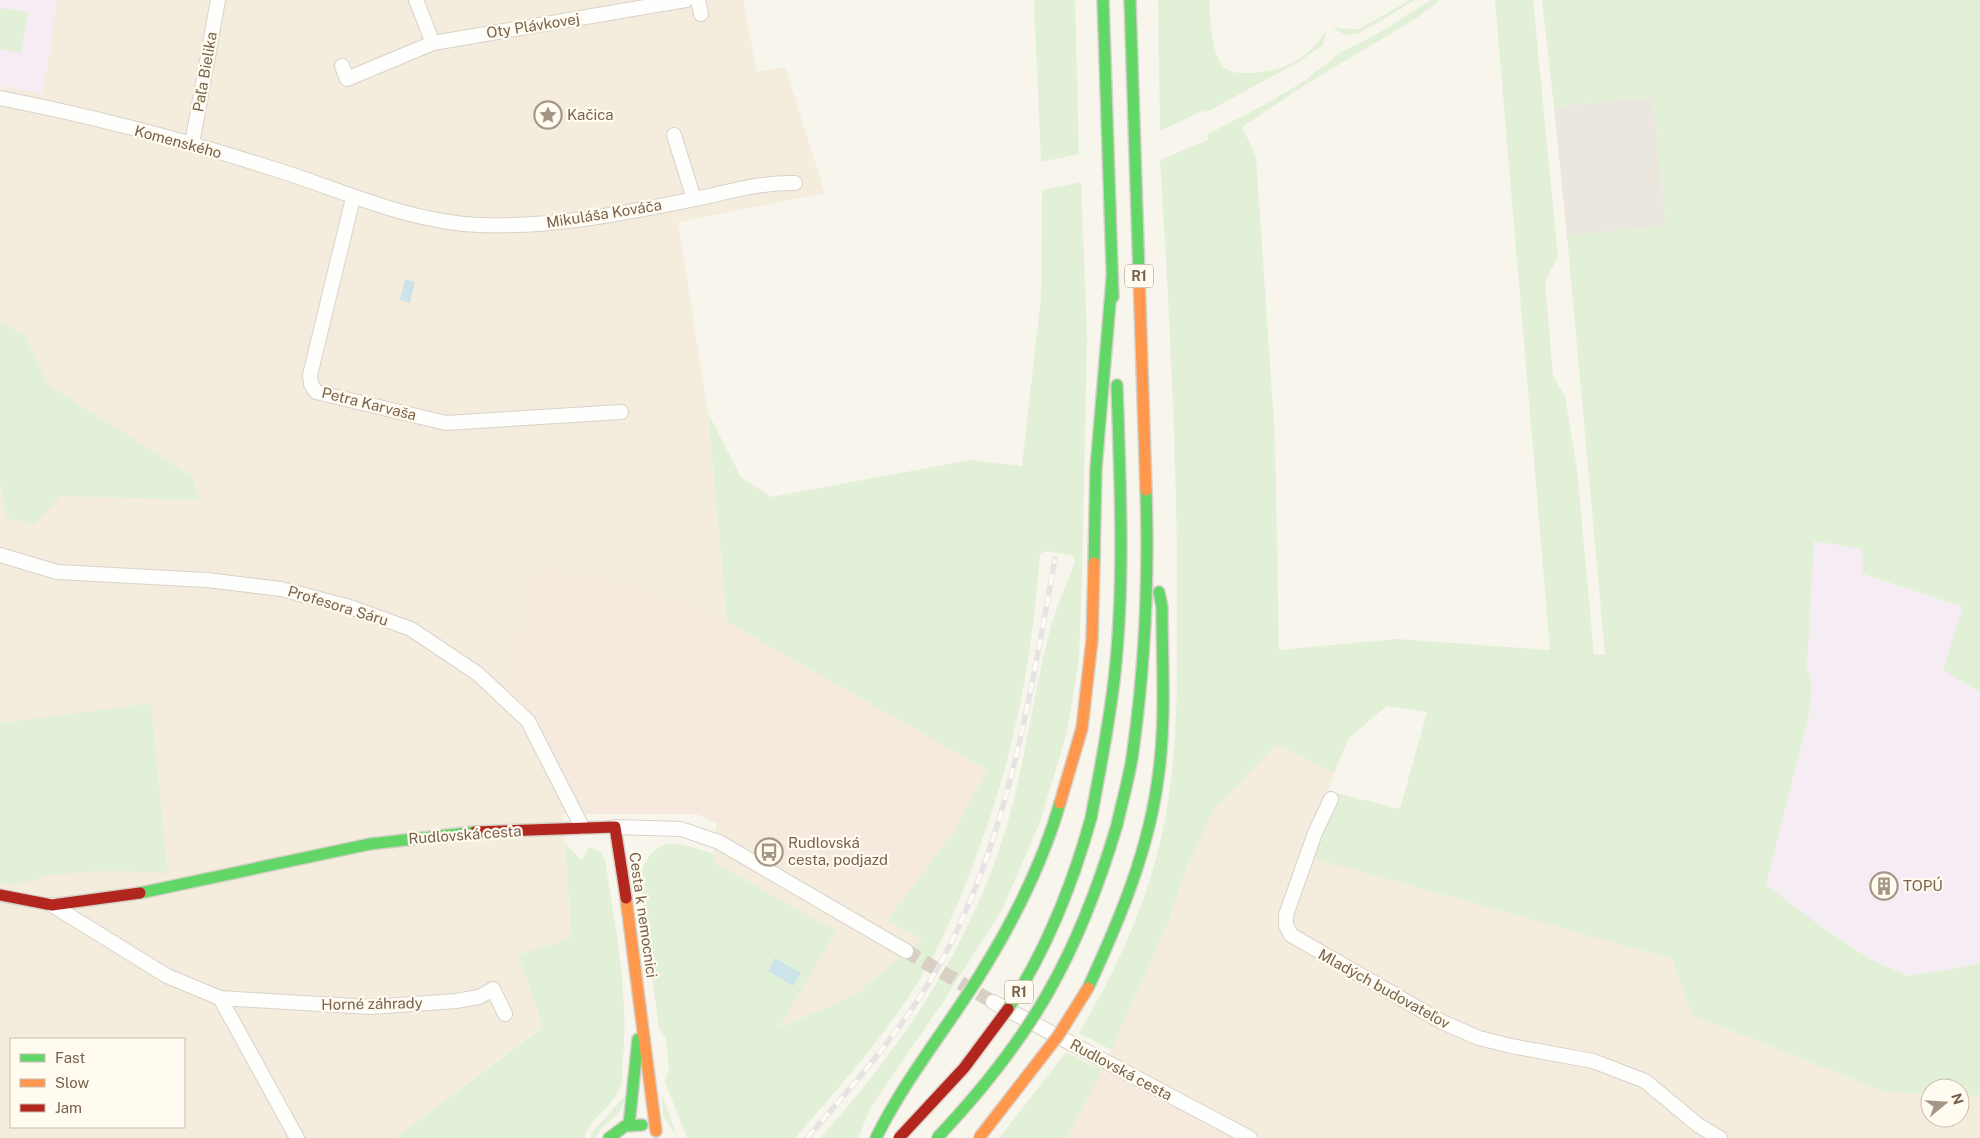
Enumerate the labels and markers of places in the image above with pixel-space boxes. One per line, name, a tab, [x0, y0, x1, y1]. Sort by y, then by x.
place icon: Kačica	[533, 100, 563, 130]
place label: Kačica	[567, 106, 614, 123]
place label: Rudlovská cesta, podjazd	[788, 834, 888, 868]
bus stop icon: Rudlovská cesta, podjazd	[754, 837, 784, 867]
building icon: TOPÚ	[1869, 871, 1899, 901]
place label: TOPÚ	[1903, 876, 1943, 894]

